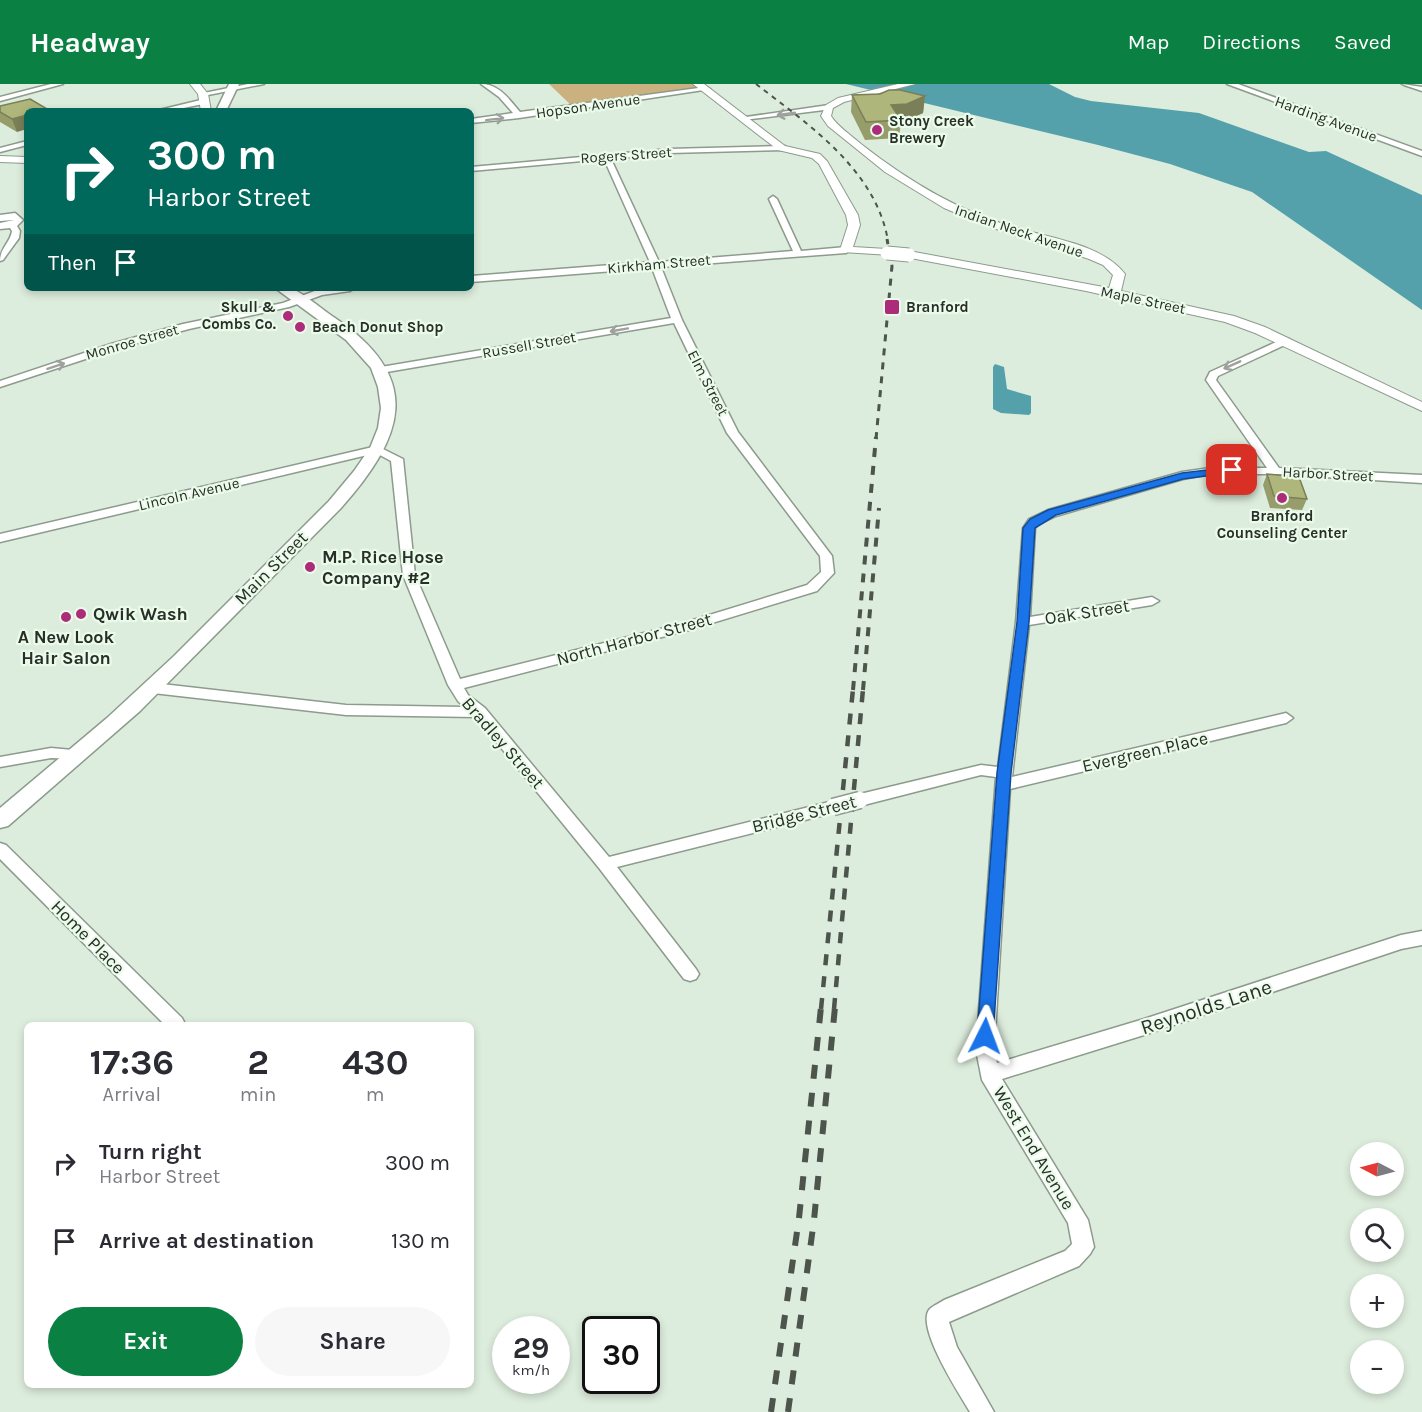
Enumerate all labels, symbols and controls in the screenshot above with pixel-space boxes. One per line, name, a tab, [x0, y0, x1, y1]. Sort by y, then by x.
text: Headway	[30, 26, 150, 59]
text: Map	[1128, 30, 1169, 54]
text: Directions	[1202, 30, 1301, 54]
text: Saved	[1334, 30, 1392, 54]
street label: Hopson Avenue	[535, 90, 641, 122]
street label: Harding Avenue	[1272, 92, 1380, 146]
one-way arrow	[777, 108, 797, 119]
place label: Stony Creek Brewery	[889, 112, 974, 147]
one-way arrow	[485, 113, 504, 124]
marker: Stony Creek Brewery	[870, 123, 884, 137]
text: 300 m	[147, 130, 277, 180]
icon: right	[48, 132, 126, 210]
street label: Rogers Street	[580, 143, 673, 167]
text: Harbor Street	[147, 181, 311, 213]
street label: Indian Neck Avenue	[952, 201, 1086, 261]
icon: arrive	[109, 246, 142, 279]
text: Then	[48, 250, 97, 276]
street label: Kirkham Street	[607, 250, 712, 277]
street label: Maple Street	[1099, 282, 1187, 318]
place label: Skull & Combs Co.	[202, 298, 276, 333]
marker: Branford	[883, 298, 901, 316]
place label: Branford	[906, 298, 969, 316]
marker: Skull & Combs Co.	[281, 309, 295, 323]
place label: Beach Donut Shop	[312, 318, 443, 336]
street label: Monroe Street	[83, 320, 181, 364]
marker: Beach Donut Shop	[293, 320, 307, 334]
one-way arrow	[610, 325, 630, 336]
street label: Russell Street	[481, 328, 578, 362]
street label: Elm Street	[684, 347, 732, 419]
one-way arrow	[46, 359, 65, 370]
one-way arrow	[1223, 360, 1241, 372]
pin	[1206, 444, 1257, 495]
icon: arrive	[1215, 453, 1248, 486]
street label: Harbor Street	[1282, 463, 1374, 485]
street label: Lincoln Avenue	[137, 474, 241, 514]
marker: Branford Counseling Center	[1275, 491, 1289, 505]
place label: Branford Counseling Center	[1217, 507, 1347, 542]
street label: Main Street	[230, 526, 313, 609]
place label: M.P. Rice Hose Company #2	[322, 546, 444, 589]
marker: M.P. Rice Hose Company #2	[303, 560, 317, 574]
street label: Oak Street	[1043, 594, 1131, 630]
place label: Qwik Wash	[93, 603, 188, 625]
marker: Qwik Wash	[74, 607, 88, 621]
street label: North Harbor Street	[554, 608, 714, 670]
marker: A New Look Hair Salon	[59, 610, 73, 624]
place label: A New Look Hair Salon	[18, 626, 115, 669]
street label: Bradley Street	[457, 693, 549, 794]
street label: Evergreen Place	[1080, 727, 1210, 777]
street label: Bridge Street	[750, 790, 859, 838]
street label: Home Place	[46, 895, 130, 979]
street label: Reynolds Lane	[1137, 974, 1275, 1040]
position arrow	[953, 1004, 1017, 1068]
text: 17:36	[89, 1041, 174, 1083]
text: 2	[247, 1041, 269, 1083]
text: 430	[342, 1041, 409, 1083]
street label: West End Avenue	[988, 1082, 1080, 1214]
text: Arrival	[103, 1083, 161, 1106]
text: min	[240, 1083, 276, 1106]
text: m	[366, 1083, 385, 1106]
text: Turn right	[99, 1139, 202, 1165]
north arrow	[1350, 1142, 1404, 1196]
map controls	[1350, 1142, 1404, 1394]
icon: right	[48, 1147, 81, 1180]
text: 300 m	[385, 1150, 450, 1176]
text: Harbor Street	[99, 1165, 220, 1188]
button: search	[1350, 1208, 1404, 1262]
icon: arrive	[48, 1225, 81, 1258]
text: Arrive at destination	[99, 1228, 314, 1254]
text: 130 m	[391, 1228, 450, 1254]
button: +	[1350, 1274, 1404, 1328]
button: Exit	[48, 1307, 243, 1376]
button: Share	[255, 1307, 450, 1376]
speed limit sign: 30	[582, 1316, 660, 1394]
text: 29	[513, 1330, 549, 1366]
button: −	[1350, 1340, 1404, 1394]
text: km/h	[512, 1361, 550, 1379]

